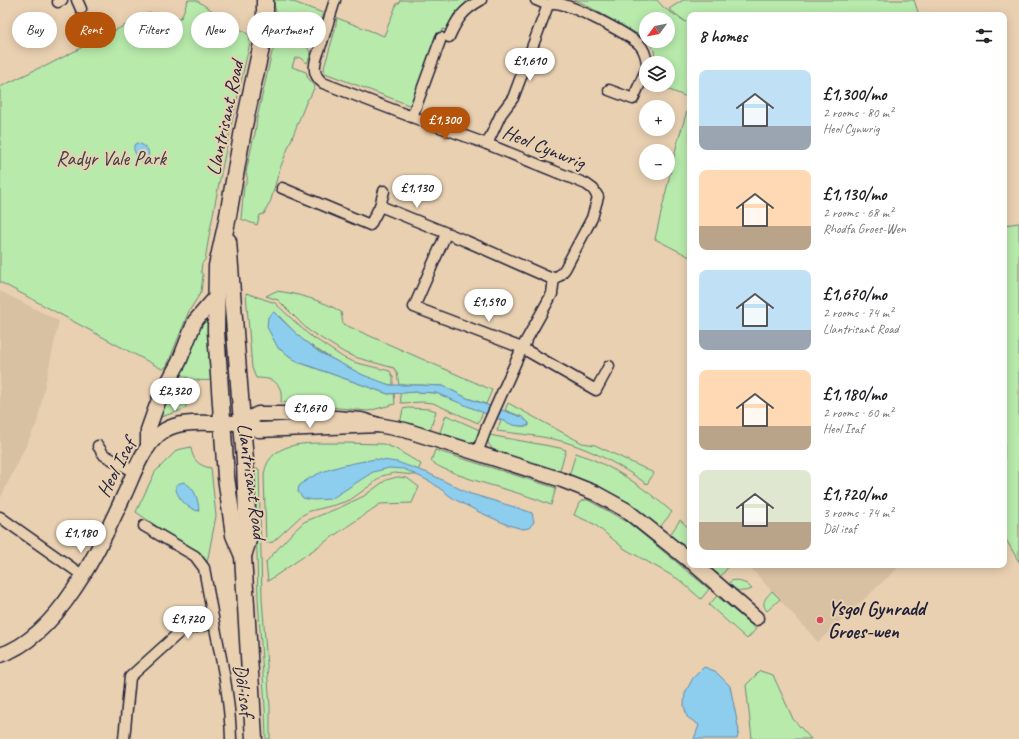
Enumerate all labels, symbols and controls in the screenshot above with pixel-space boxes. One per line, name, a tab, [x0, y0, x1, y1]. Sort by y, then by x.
chip: Buy	[12, 12, 57, 48]
chip: Rent	[65, 12, 116, 48]
chip: Filters	[124, 12, 183, 48]
chip: New	[191, 12, 239, 48]
chip: Apartment	[247, 12, 326, 48]
north arrow	[639, 12, 675, 48]
map controls	[639, 12, 675, 180]
icon: filters	[973, 25, 995, 47]
text: 8 homes	[699, 26, 747, 47]
pin: £1,610	[497, 48, 563, 82]
text: £1,610	[514, 53, 546, 69]
street label: Llantrisant Road	[201, 55, 250, 178]
button: layers	[639, 56, 675, 92]
text: £1,300/mo	[823, 84, 886, 105]
icon: home	[731, 86, 779, 134]
button: +	[639, 100, 675, 136]
text: 2 rooms · 80 m²	[823, 105, 893, 121]
pin: £1,300	[412, 107, 478, 141]
text: £1,300	[429, 112, 461, 128]
street label: Heol Cynwrig	[499, 119, 591, 176]
text: Heol Cynwrig	[823, 121, 879, 137]
button: −	[639, 144, 675, 180]
park label: Radyr Vale Park	[56, 146, 168, 171]
pin: £1,130	[384, 175, 450, 209]
text: £1,130	[401, 180, 433, 196]
text: £1,130/mo	[823, 184, 886, 205]
icon: home	[731, 186, 779, 234]
text: 2 rooms · 68 m²	[823, 205, 893, 221]
text: Rhodfa Groes-Wen	[823, 221, 906, 237]
text: £1,670/mo	[823, 284, 887, 305]
icon: home	[731, 286, 779, 334]
pin: £1,590	[456, 289, 522, 323]
text: £1,590	[473, 294, 505, 310]
text: 2 rooms · 74 m²	[823, 305, 893, 321]
text: Llantrisant Road	[823, 321, 899, 337]
pin: £2,320	[142, 378, 208, 412]
text: £2,320	[159, 383, 191, 399]
text: £1,180/mo	[823, 384, 886, 405]
icon: home	[731, 386, 779, 434]
pin: £1,670	[277, 395, 343, 429]
text: £1,670	[294, 400, 326, 416]
text: 2 rooms · 60 m²	[823, 405, 893, 421]
text: Heol Isaf	[823, 421, 863, 437]
street label: Llantrisant Road	[232, 422, 273, 543]
street label: Heol Isaf	[91, 430, 144, 501]
text: £1,720/mo	[823, 484, 886, 505]
icon: home	[731, 486, 779, 534]
text: 3 rooms · 74 m²	[823, 505, 893, 521]
pin: £1,180	[48, 520, 114, 554]
text: Dôl isaf	[823, 521, 856, 537]
text: £1,180	[65, 525, 97, 541]
place label: Ysgol Gynradd Groes-wen	[828, 596, 929, 644]
pin: £1,720	[155, 606, 221, 640]
text: £1,720	[172, 611, 204, 627]
marker: Ysgol Gynradd Groes-wen	[815, 615, 825, 625]
street label: Dôl isaf	[228, 663, 261, 722]

